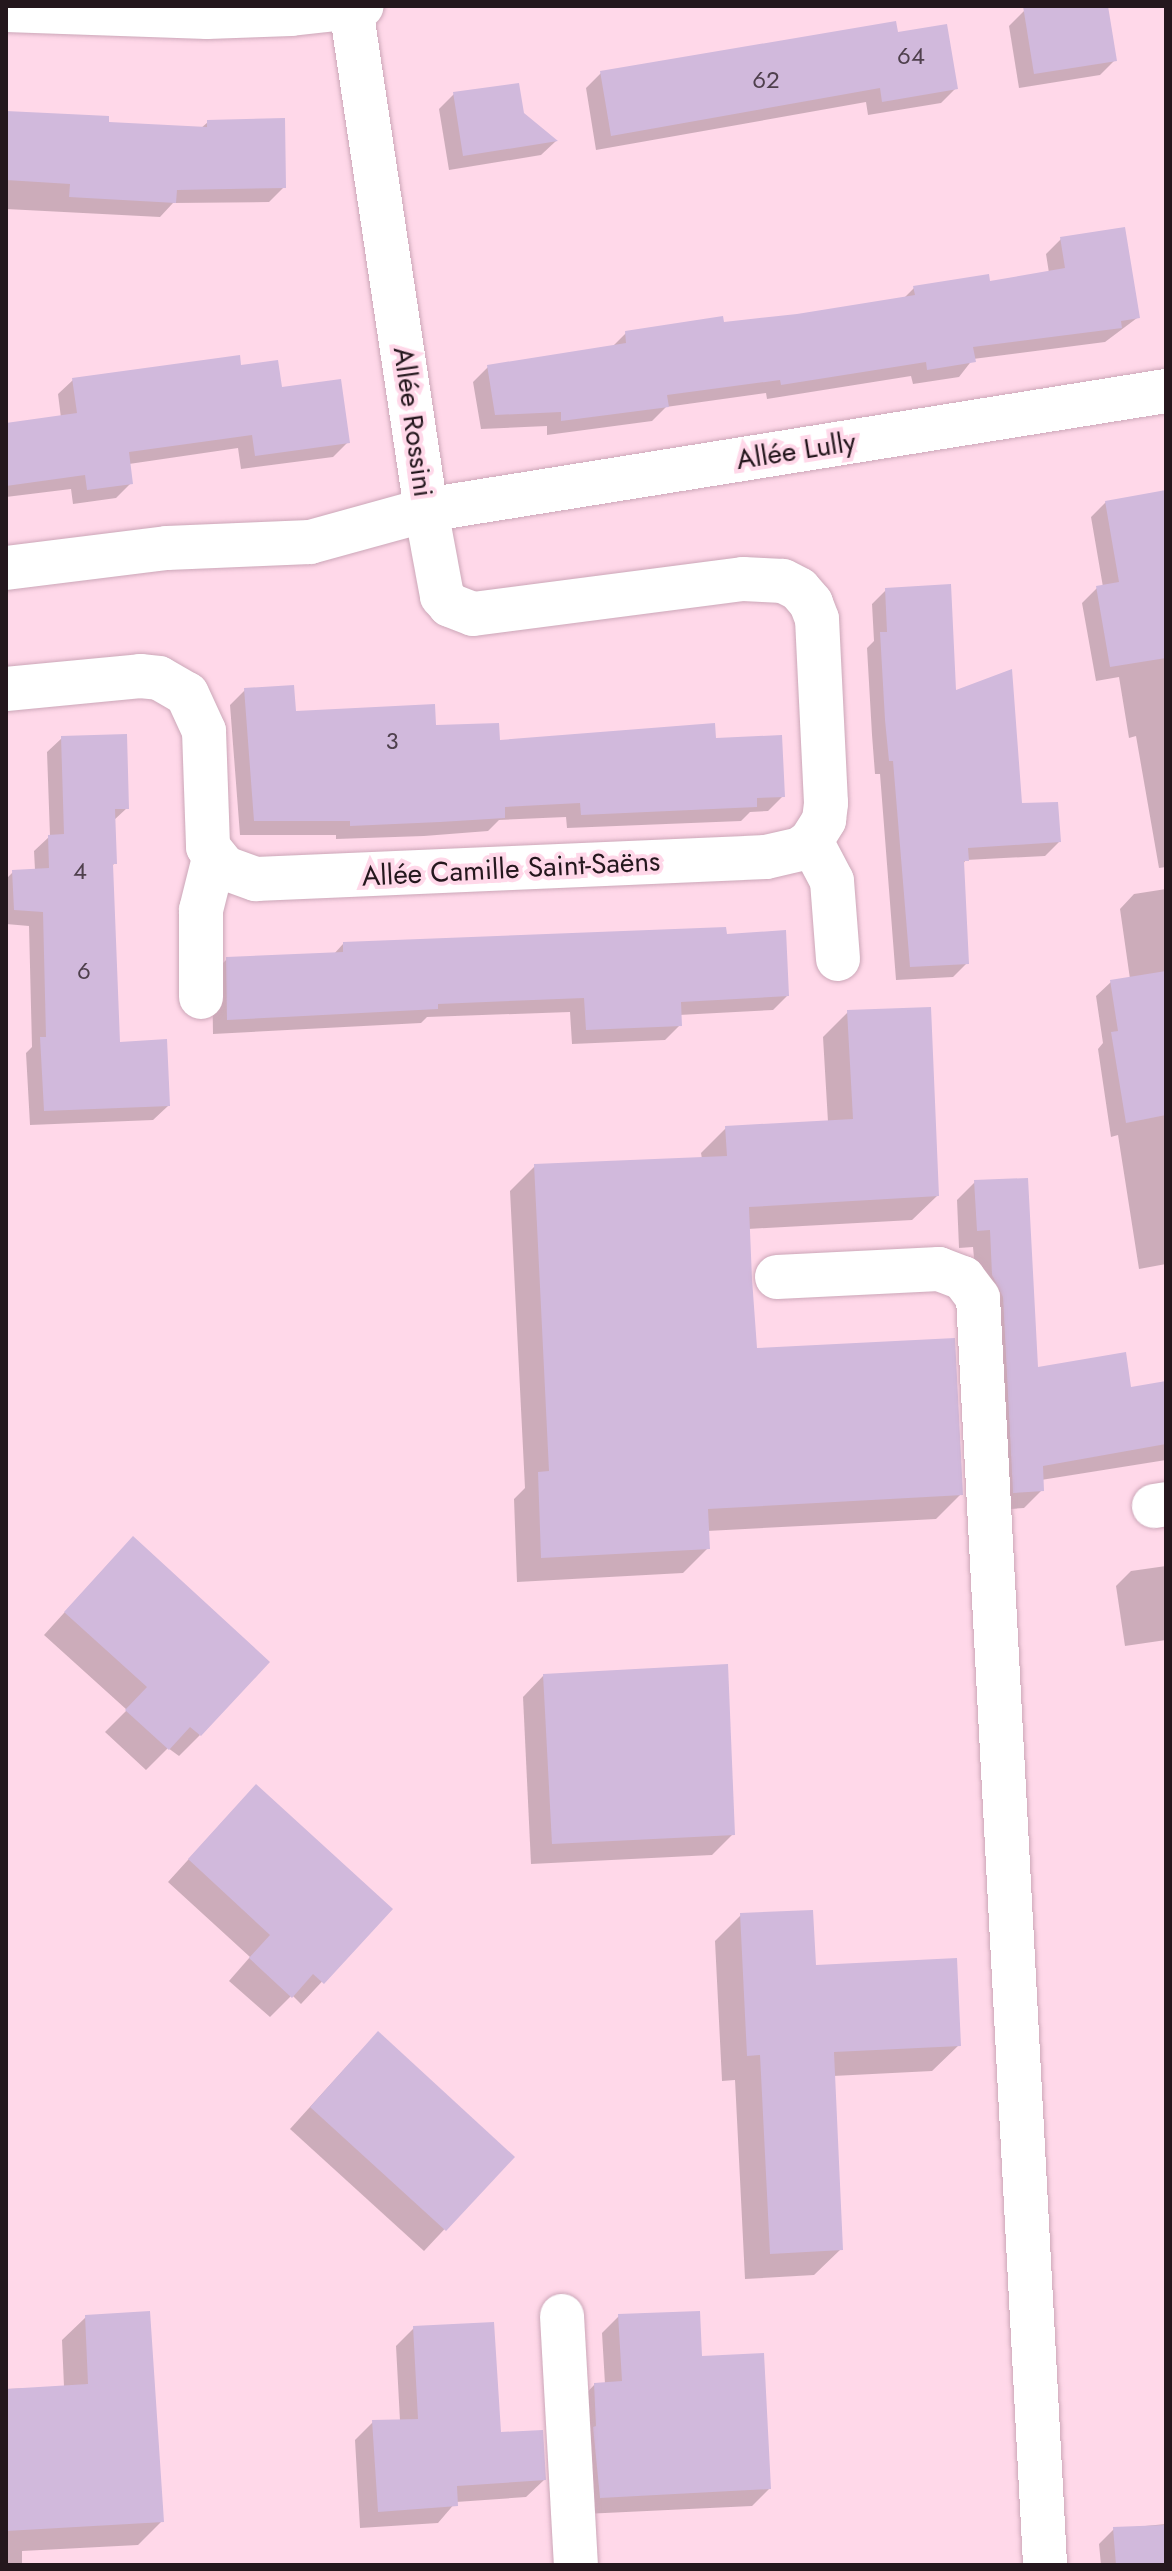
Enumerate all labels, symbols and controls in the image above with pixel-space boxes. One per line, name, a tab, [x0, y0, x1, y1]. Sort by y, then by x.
house number: 64	[897, 42, 925, 70]
house number: 62	[752, 66, 780, 94]
street label: Allée Rossini	[386, 345, 440, 499]
street label: Allée Lully	[734, 425, 858, 477]
house number: 3	[385, 727, 399, 755]
street label: Allée Camille Saint-Saëns	[361, 844, 661, 894]
house number: 4	[73, 857, 87, 885]
house number: 6	[77, 957, 91, 985]

